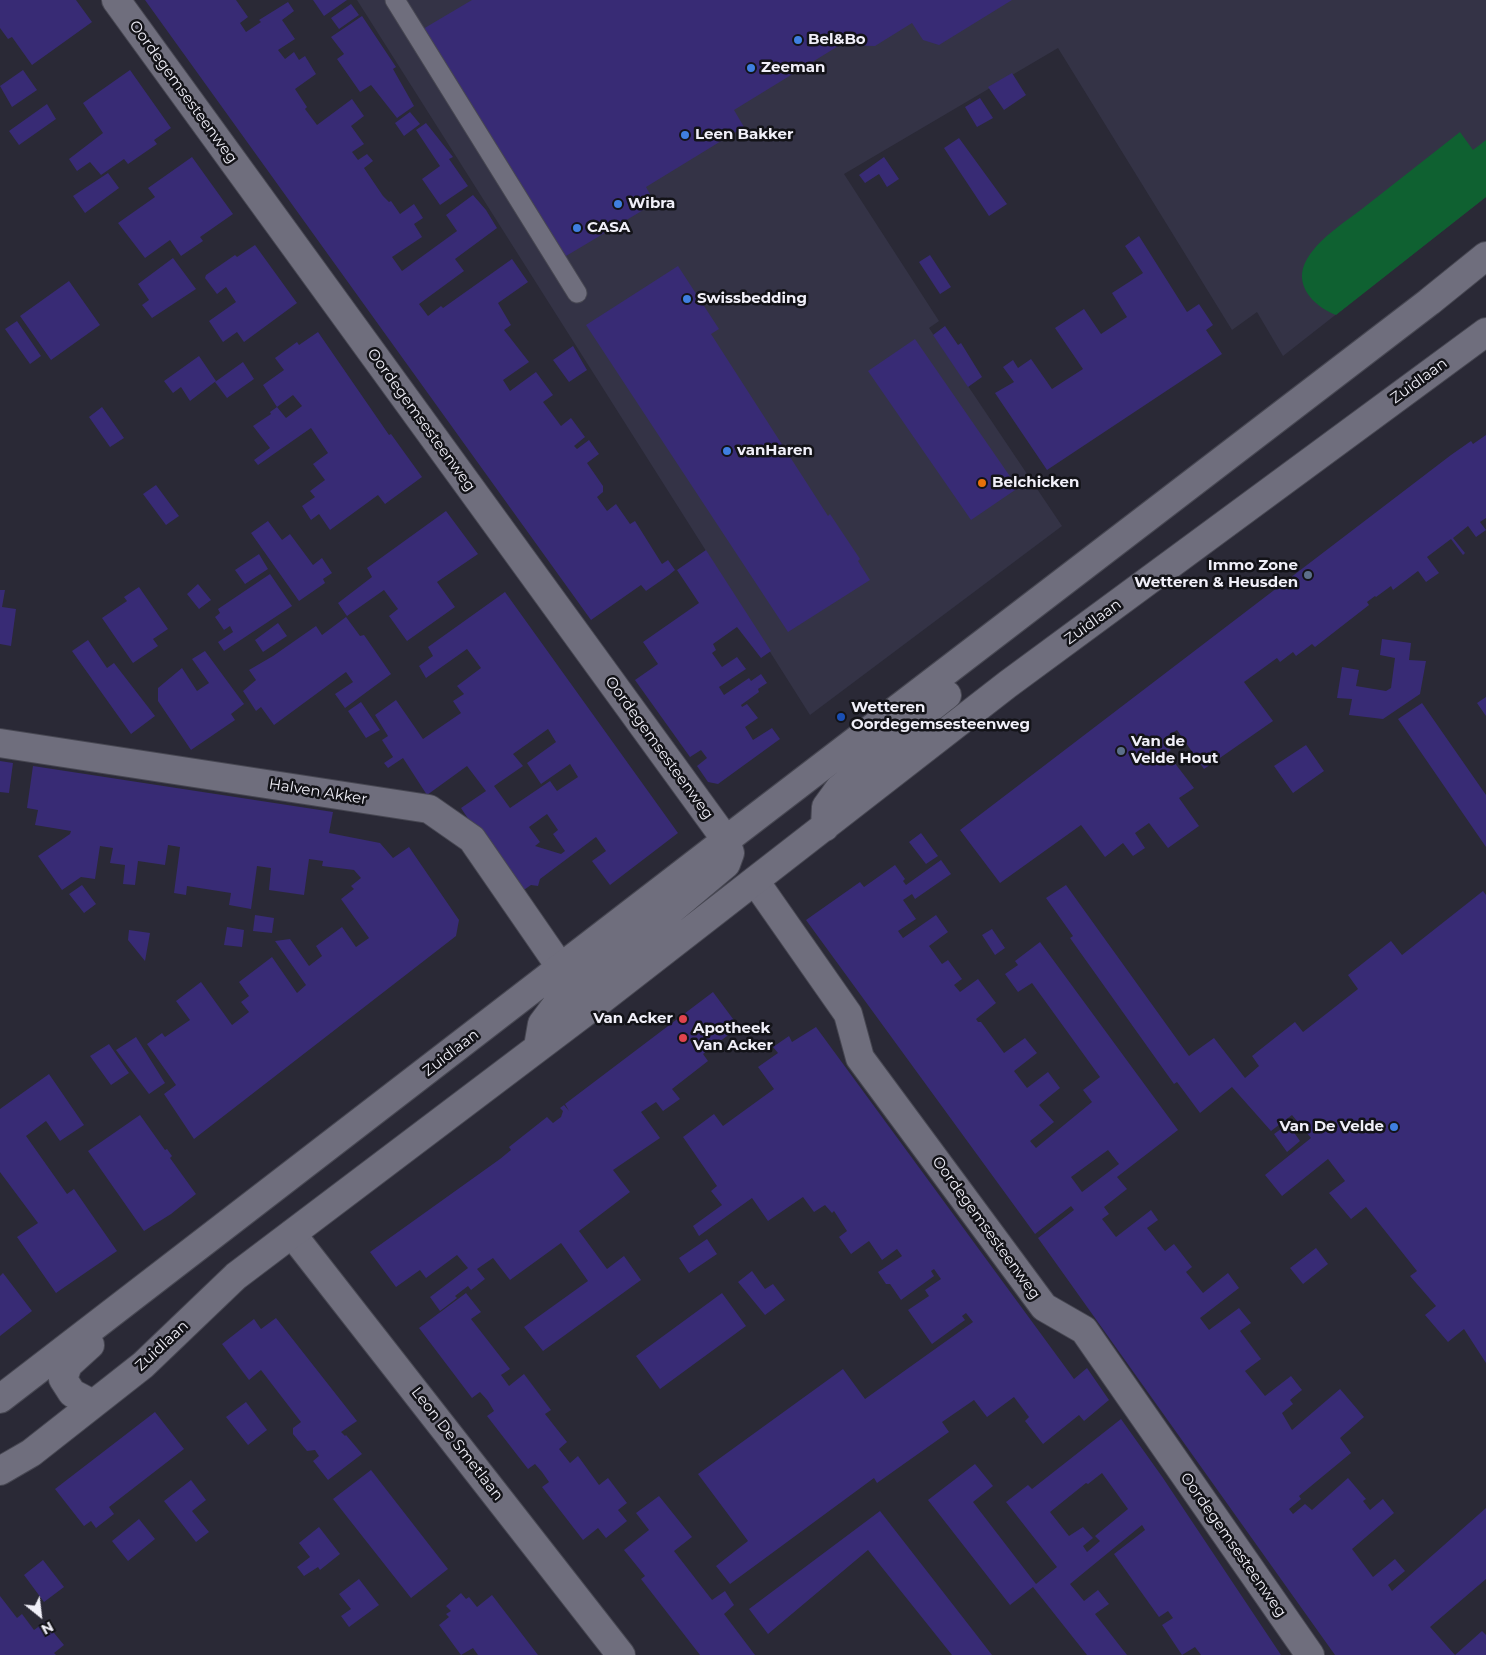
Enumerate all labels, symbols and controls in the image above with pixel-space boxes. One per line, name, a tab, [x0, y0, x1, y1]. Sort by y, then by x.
street label: Oordegemsesteenweg	[125, 17, 241, 167]
place label: Bel&Bo	[808, 31, 866, 49]
marker: Bel&Bo	[792, 34, 804, 46]
place label: Zeeman	[761, 59, 825, 77]
marker: Zeeman	[745, 62, 757, 74]
place label: Leen Bakker	[695, 126, 794, 144]
marker: Leen Bakker	[679, 129, 691, 141]
place label: Wibra	[628, 195, 675, 213]
marker: Wibra	[612, 198, 624, 210]
place label: CASA	[587, 219, 630, 237]
marker: CASA	[571, 222, 583, 234]
place label: Swissbedding	[697, 290, 807, 308]
marker: Swissbedding	[681, 293, 693, 305]
street label: Oordegemsesteenweg	[363, 345, 479, 495]
street label: Zuidlaan	[1387, 354, 1451, 408]
place label: vanHaren	[737, 442, 813, 460]
marker: vanHaren	[721, 445, 733, 457]
place label: Belchicken	[992, 474, 1079, 492]
marker: Belchicken	[976, 477, 988, 489]
place label: Immo Zone Wetteren & Heusden	[1134, 557, 1298, 592]
marker: Immo Zone Wetteren & Heusden	[1302, 569, 1314, 581]
street label: Zuidlaan	[1061, 595, 1125, 649]
street label: Oordegemsesteenweg	[601, 673, 717, 823]
place label: Wetteren Oordegemsesteenweg	[851, 699, 1030, 734]
marker: Wetteren Oordegemsesteenweg	[835, 711, 847, 723]
place label: Van de Velde Hout	[1131, 733, 1218, 768]
marker: Van de Velde Hout	[1115, 745, 1127, 757]
street label: Halven Akker	[267, 775, 369, 809]
place label: Van Acker	[593, 1010, 673, 1028]
marker: Van Acker	[677, 1013, 689, 1025]
place label: Apotheek Van Acker	[693, 1020, 773, 1055]
street label: Zuidlaan	[420, 1026, 482, 1080]
marker: Apotheek Van Acker	[677, 1032, 689, 1044]
place label: Van De Velde	[1279, 1118, 1384, 1136]
marker: Van De Velde	[1388, 1121, 1400, 1133]
street label: Oordegemsesteenweg	[928, 1153, 1044, 1303]
street label: Zuidlaan	[132, 1317, 192, 1375]
street label: Leon De Smetlaan	[407, 1384, 507, 1504]
street label: Oordegemsesteenweg	[1176, 1469, 1290, 1621]
north arrow	[15, 1590, 65, 1640]
text: N	[38, 1618, 57, 1639]

